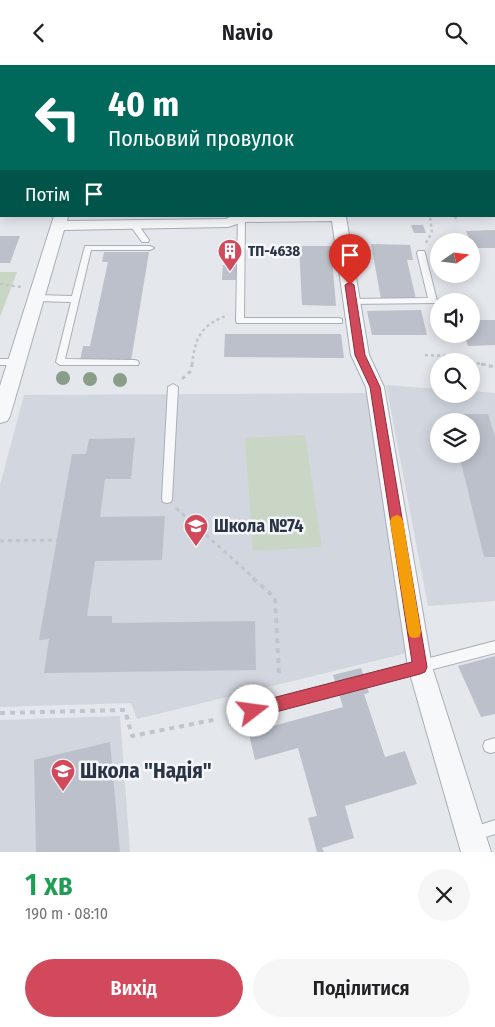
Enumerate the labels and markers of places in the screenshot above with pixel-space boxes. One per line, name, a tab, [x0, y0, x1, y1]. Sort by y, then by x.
pin	[329, 234, 371, 285]
building icon: ТП-4638	[217, 238, 243, 272]
place label: ТП-4638	[248, 242, 300, 260]
school or university icon: Школа №74	[183, 513, 209, 547]
place label: Школа №74	[214, 515, 304, 537]
school or university icon: Школа "Надія"	[50, 758, 76, 792]
place label: Школа "Надія"	[80, 758, 212, 784]

